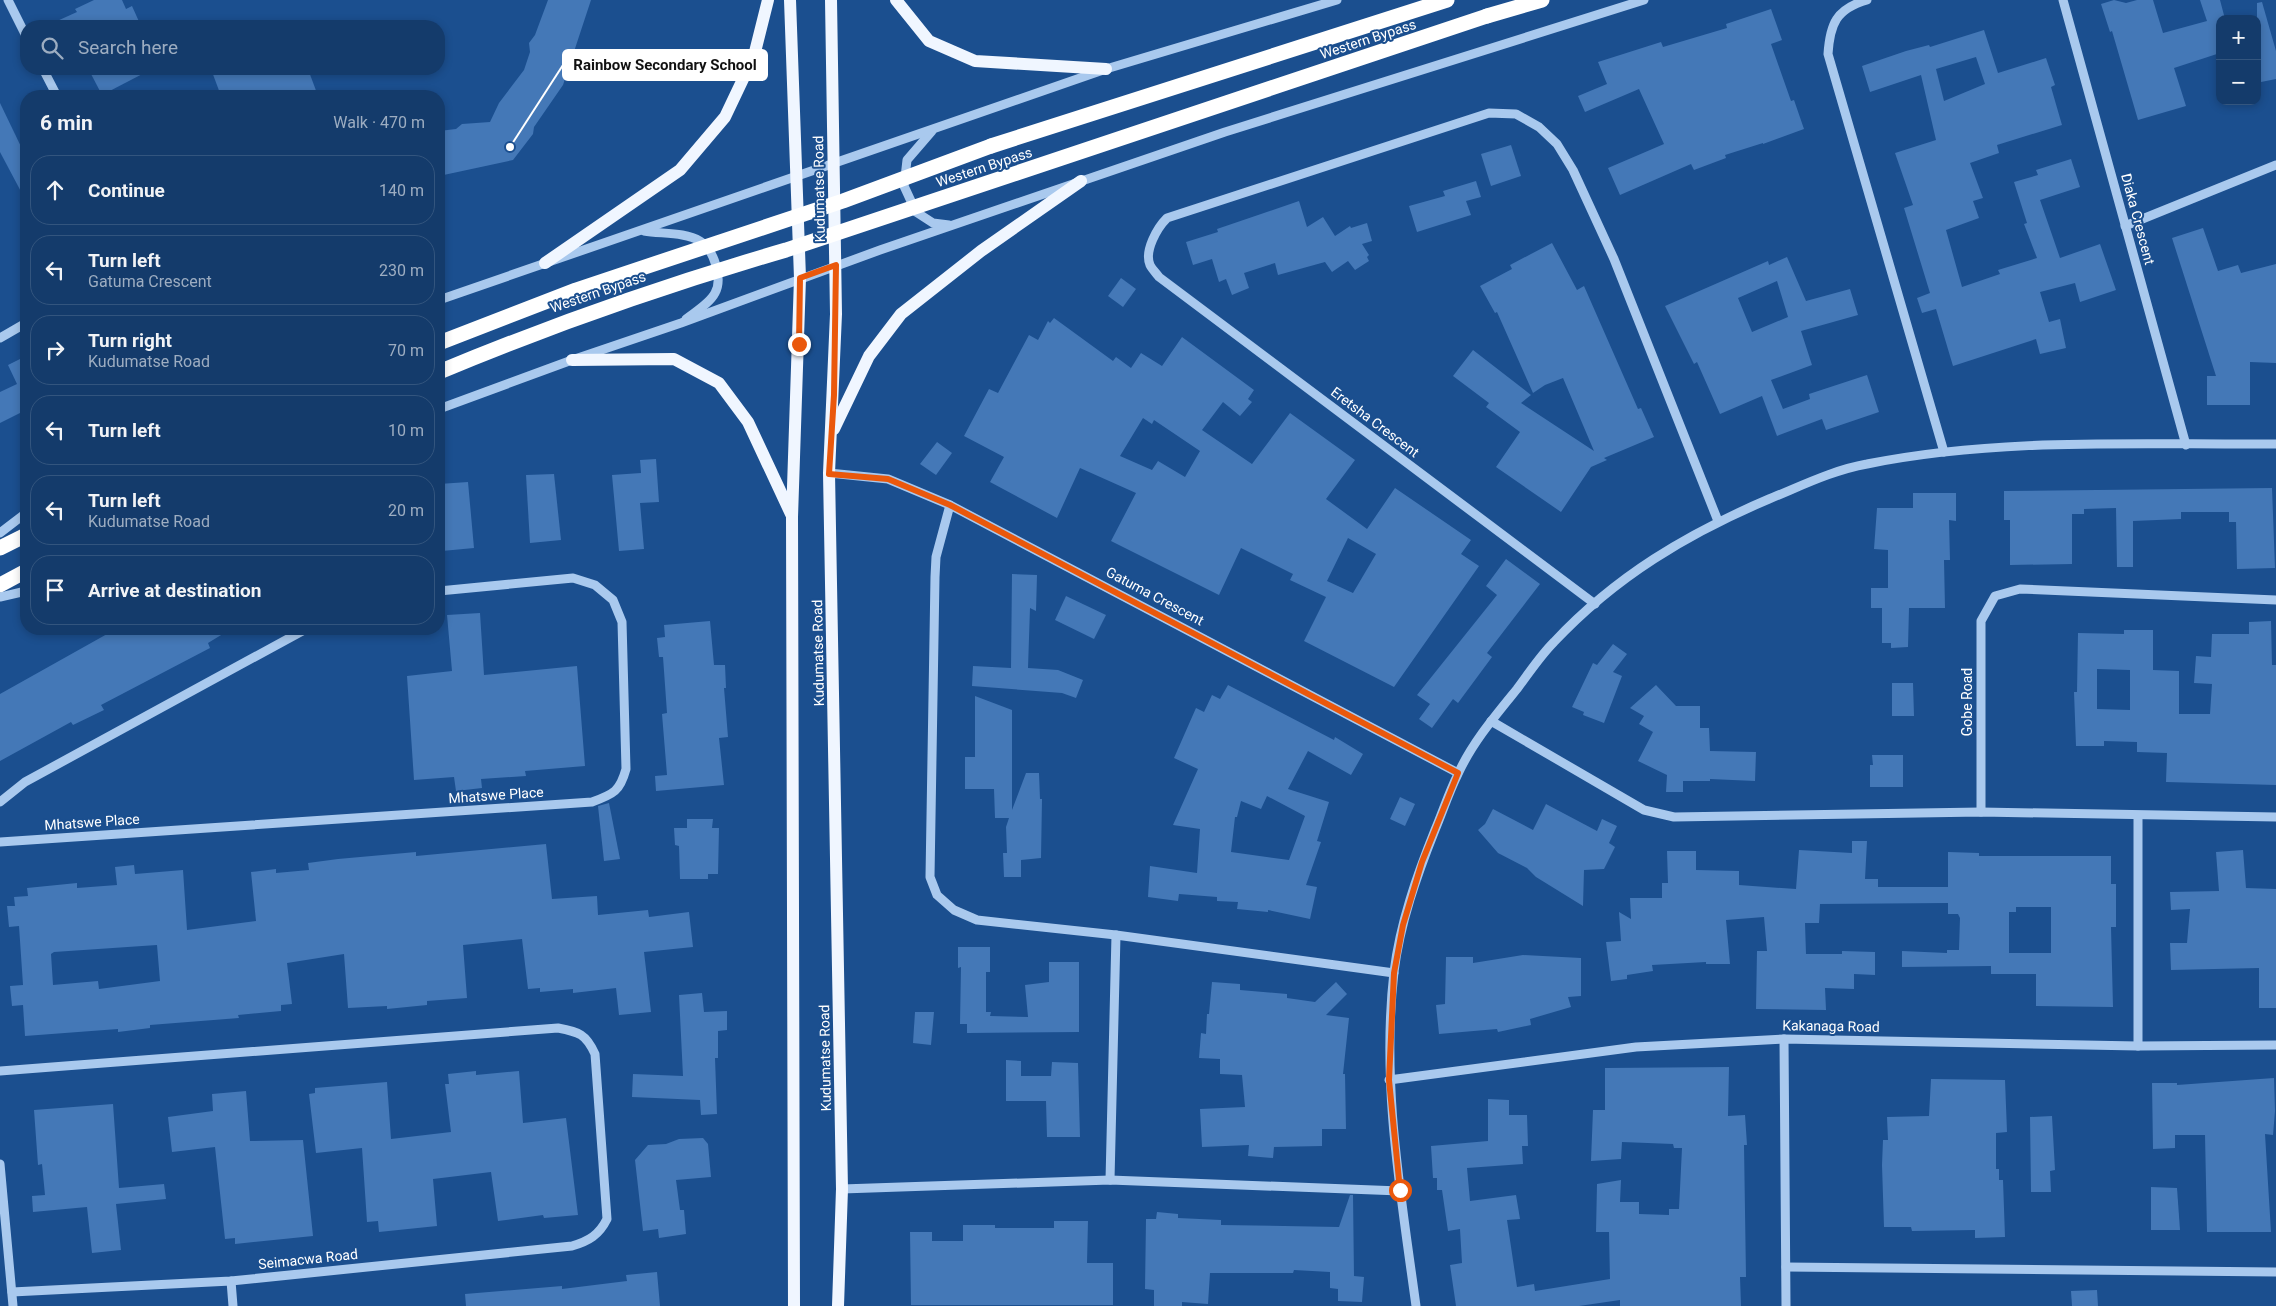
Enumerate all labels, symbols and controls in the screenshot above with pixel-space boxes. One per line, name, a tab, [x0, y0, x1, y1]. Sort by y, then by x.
map controls	[2216, 15, 2261, 105]
button: +	[2216, 15, 2261, 60]
street label: Western Bypass	[1318, 16, 1418, 62]
search box	[20, 20, 445, 75]
icon: search	[38, 34, 66, 62]
text: Search here	[78, 36, 178, 59]
callout: Rainbow Secondary School	[563, 50, 767, 80]
text: Rainbow Secondary School	[573, 56, 757, 74]
button: −	[2216, 60, 2261, 105]
text: 6 min	[40, 111, 93, 135]
text: Walk · 470 m	[333, 113, 425, 132]
street label: Kudumatse Road	[810, 136, 828, 242]
street label: Western Bypass	[934, 144, 1034, 190]
street label: Diaka Crescent	[2118, 172, 2158, 267]
icon: ahead	[41, 176, 69, 204]
text: Continue	[88, 179, 165, 202]
text: 140 m	[379, 181, 424, 200]
text: Turn left	[88, 249, 161, 272]
icon: left	[41, 256, 69, 284]
text: 230 m	[379, 261, 424, 280]
street label: Western Bypass	[548, 268, 648, 316]
text: Gatuma Crescent	[88, 272, 212, 291]
text: Turn right	[88, 329, 172, 352]
route end	[788, 333, 811, 356]
icon: right	[41, 336, 69, 364]
text: 70 m	[388, 341, 424, 360]
text: Kudumatse Road	[88, 352, 210, 371]
street label: Eretsha Crescent	[1328, 384, 1422, 461]
icon: left	[41, 416, 69, 444]
text: Turn left	[88, 419, 161, 442]
text: 10 m	[388, 421, 424, 440]
text: Turn left	[88, 489, 161, 512]
icon: left	[41, 496, 69, 524]
text: 20 m	[388, 501, 424, 520]
text: Kudumatse Road	[88, 512, 210, 531]
street label: Gatuma Crescent	[1103, 564, 1207, 629]
icon: arrive	[41, 576, 69, 604]
text: Arrive at destination	[88, 579, 261, 602]
street label: Kudumatse Road	[809, 600, 827, 706]
street label: Gobe Road	[1959, 668, 1975, 736]
street label: Mhatswe Place	[448, 784, 544, 806]
street label: Mhatswe Place	[44, 811, 140, 833]
street label: Kudumatse Road	[816, 1005, 834, 1111]
street label: Kakanaga Road	[1782, 1017, 1880, 1035]
route start	[1389, 1179, 1412, 1202]
street label: Seimacwa Road	[257, 1246, 359, 1272]

